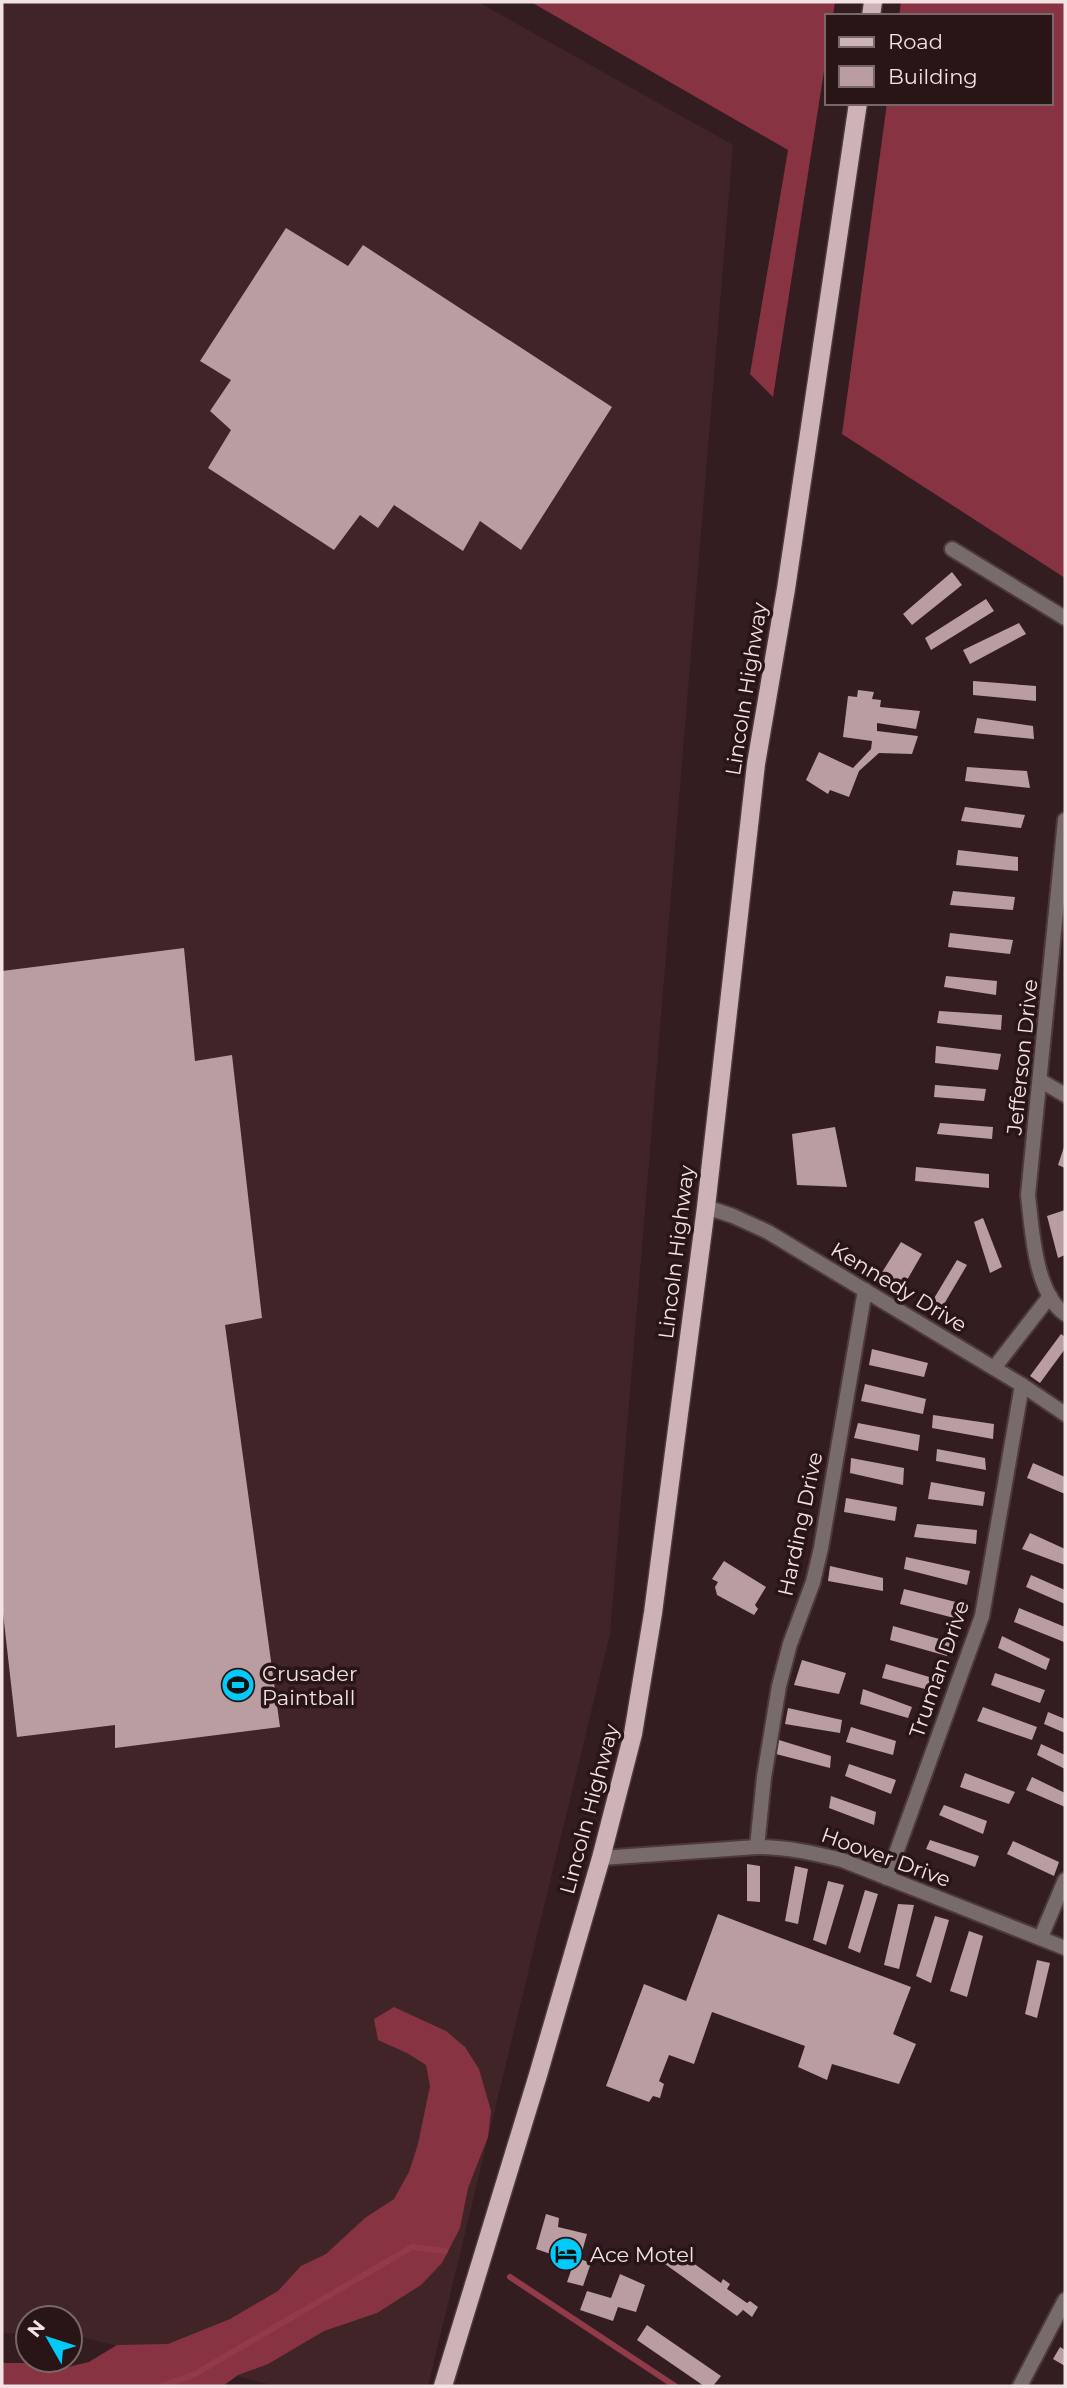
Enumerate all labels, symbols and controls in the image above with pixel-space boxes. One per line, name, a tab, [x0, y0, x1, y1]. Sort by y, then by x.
legend	[825, 14, 1053, 105]
text: Road	[888, 29, 943, 54]
text: Building	[888, 64, 978, 89]
street label: Lincoln Highway	[720, 600, 772, 777]
street label: Jefferson Drive	[1001, 978, 1043, 1137]
street label: Lincoln Highway	[653, 1163, 699, 1340]
street label: Kennedy Drive	[826, 1237, 972, 1337]
street label: Harding Drive	[773, 1450, 827, 1598]
street label: Truman Drive	[904, 1597, 974, 1741]
place label: Crusader Paintball	[262, 1661, 357, 1710]
sports icon: Crusader Paintball	[219, 1666, 257, 1704]
street label: Lincoln Highway	[554, 1721, 624, 1897]
street label: Hoover Drive	[818, 1822, 954, 1892]
hotel icon: Ace Motel	[547, 2235, 585, 2273]
place label: Ace Motel	[590, 2242, 694, 2267]
north arrow	[14, 2304, 84, 2374]
text: N	[22, 2315, 50, 2342]

